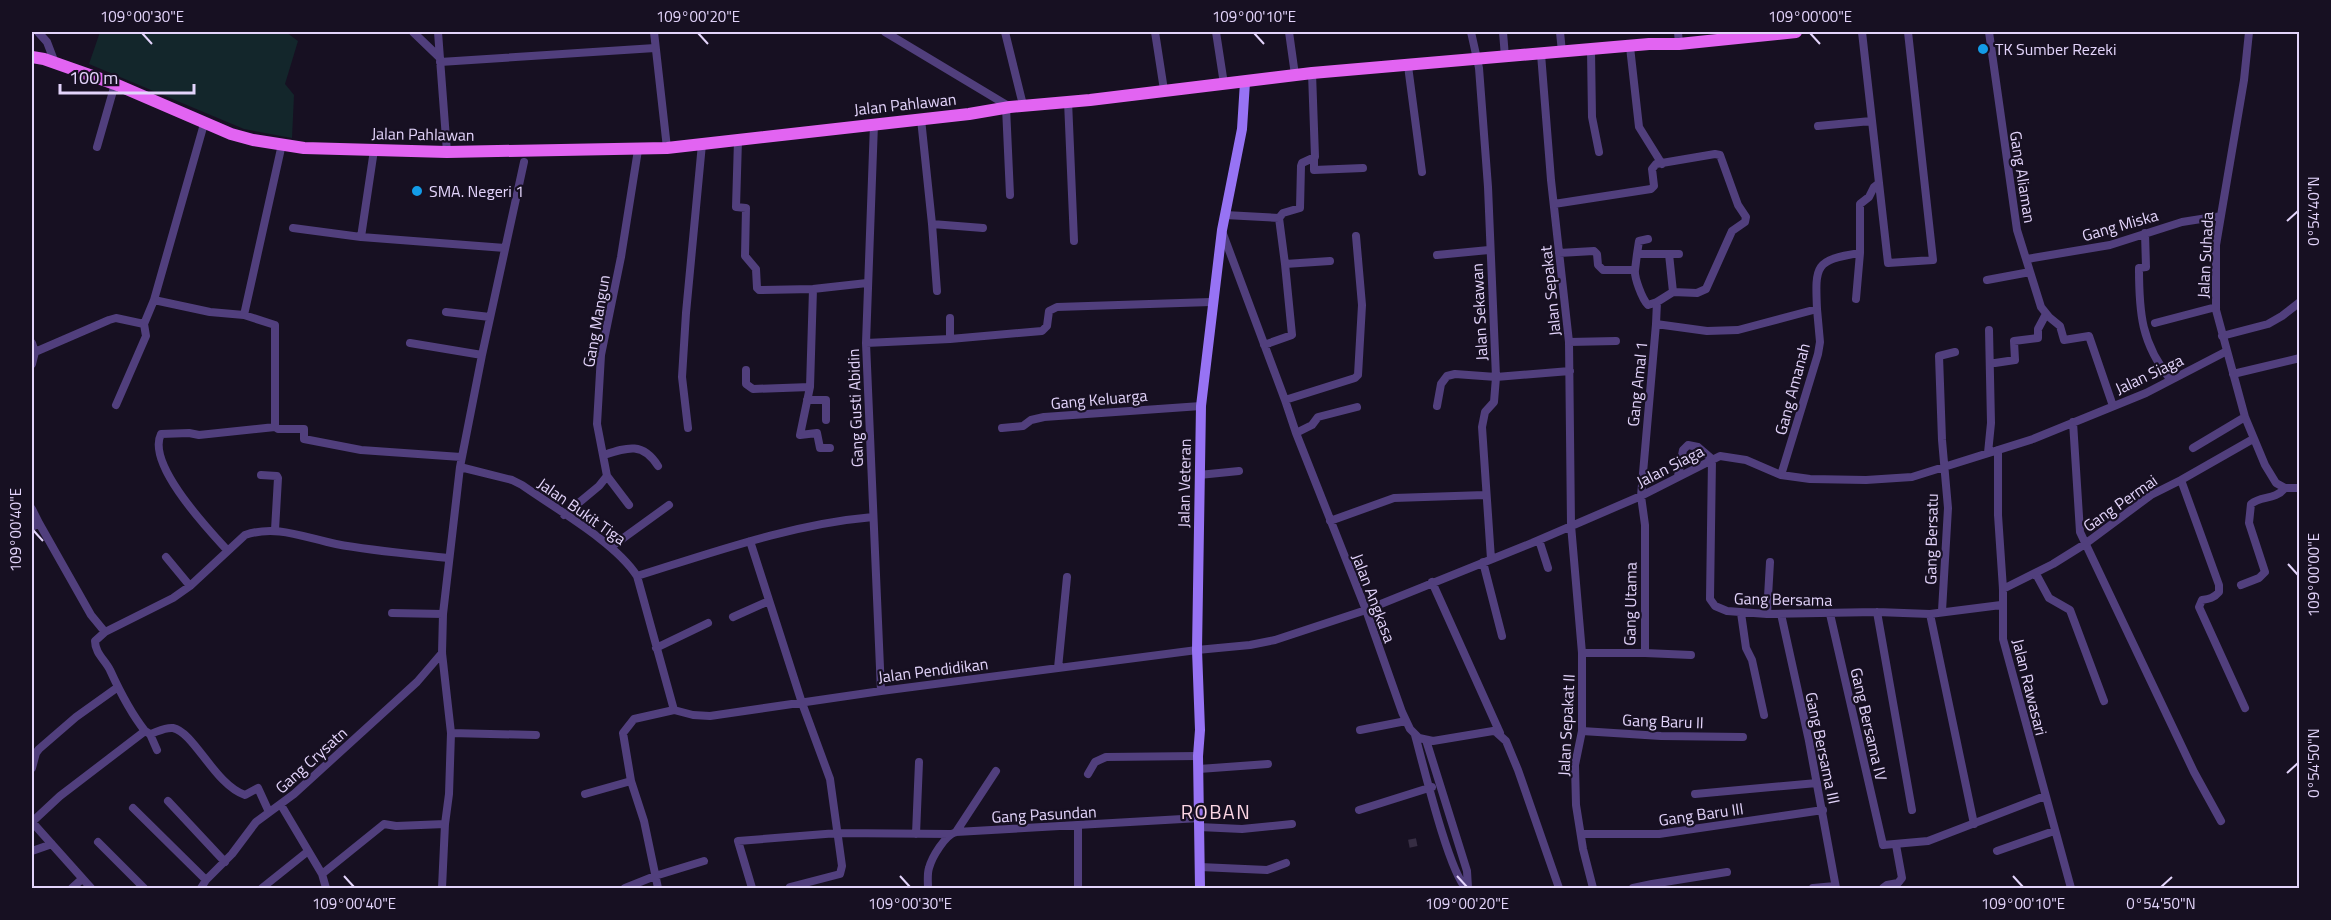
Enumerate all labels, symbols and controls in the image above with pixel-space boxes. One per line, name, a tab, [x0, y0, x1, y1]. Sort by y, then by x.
text: 109°00'30"E	[100, 5, 184, 28]
text: 109°00'20"E	[656, 5, 740, 28]
text: 109°00'10"E	[1212, 5, 1296, 28]
text: 109°00'00"E	[1768, 5, 1852, 28]
place label: TK Sumber Rezeki	[1995, 37, 2116, 61]
marker: TK Sumber Rezeki	[1976, 42, 1990, 56]
scale bar	[60, 57, 194, 95]
text: 100 m	[69, 64, 118, 91]
street label: Jalan Pahlawan	[853, 87, 957, 121]
street label: Jalan Pahlawan	[371, 121, 475, 147]
street label: Gang Aliaman	[2004, 129, 2042, 225]
text: 0°54'40"N	[2302, 176, 2325, 246]
place label: SMA. Negeri 1	[429, 179, 524, 203]
marker: SMA. Negeri 1	[410, 184, 424, 198]
street label: Gang Miska	[2079, 203, 2161, 247]
street label: Jalan Suhada	[2191, 211, 2219, 299]
street label: Jalan Sepakat	[1533, 244, 1567, 337]
street label: Jalan Sekawan	[1464, 263, 1494, 361]
street label: Gang Mangun	[576, 273, 616, 369]
street label: Gang Amal 1	[1621, 340, 1653, 428]
street label: Gang Amanah	[1768, 340, 1816, 438]
street label: Gang Gusti Abidin	[841, 348, 869, 468]
street label: Jalan Siaga	[2111, 348, 2187, 400]
street label: Gang Keluarga	[1050, 383, 1148, 415]
street label: Jalan Veteran	[1171, 438, 1197, 528]
street label: Jalan Siaga	[1632, 439, 1708, 493]
street label: Gang Permai	[2078, 468, 2162, 538]
street label: Jalan Bukit Tiga	[533, 472, 631, 550]
text: 109°00'40"E	[4, 488, 27, 572]
street label: Gang Bersatu	[1918, 493, 1944, 585]
text: 109°00'00"E	[2302, 533, 2325, 617]
street label: Jalan Angkasa	[1346, 550, 1402, 646]
street label: Gang Utama	[1617, 562, 1643, 646]
street label: Gang Bersama	[1734, 586, 1832, 612]
street label: Jalan Rawasari	[2006, 636, 2054, 738]
street label: Jalan Pendidikan	[877, 651, 989, 689]
street label: Gang Bersama IV	[1844, 665, 1894, 783]
street label: Jalan Sepakat II	[1551, 673, 1581, 777]
street label: Gang Bersama III	[1799, 690, 1847, 806]
street label: Gang Baru II	[1622, 708, 1704, 734]
street label: Gang Crysatn	[270, 721, 352, 799]
text: 0°54'50"N	[2302, 728, 2325, 798]
district label: ROBAN	[1181, 796, 1251, 827]
street label: Gang Baru III	[1657, 796, 1745, 832]
street label: Gang Pasundan	[991, 799, 1097, 829]
text: 109°00'40"E	[312, 892, 396, 915]
text: 109°00'30"E	[868, 892, 952, 915]
text: 109°00'20"E	[1425, 892, 1509, 915]
text: 109°00'10"E	[1981, 892, 2065, 915]
text: 0°54'50"N	[2126, 892, 2196, 915]

